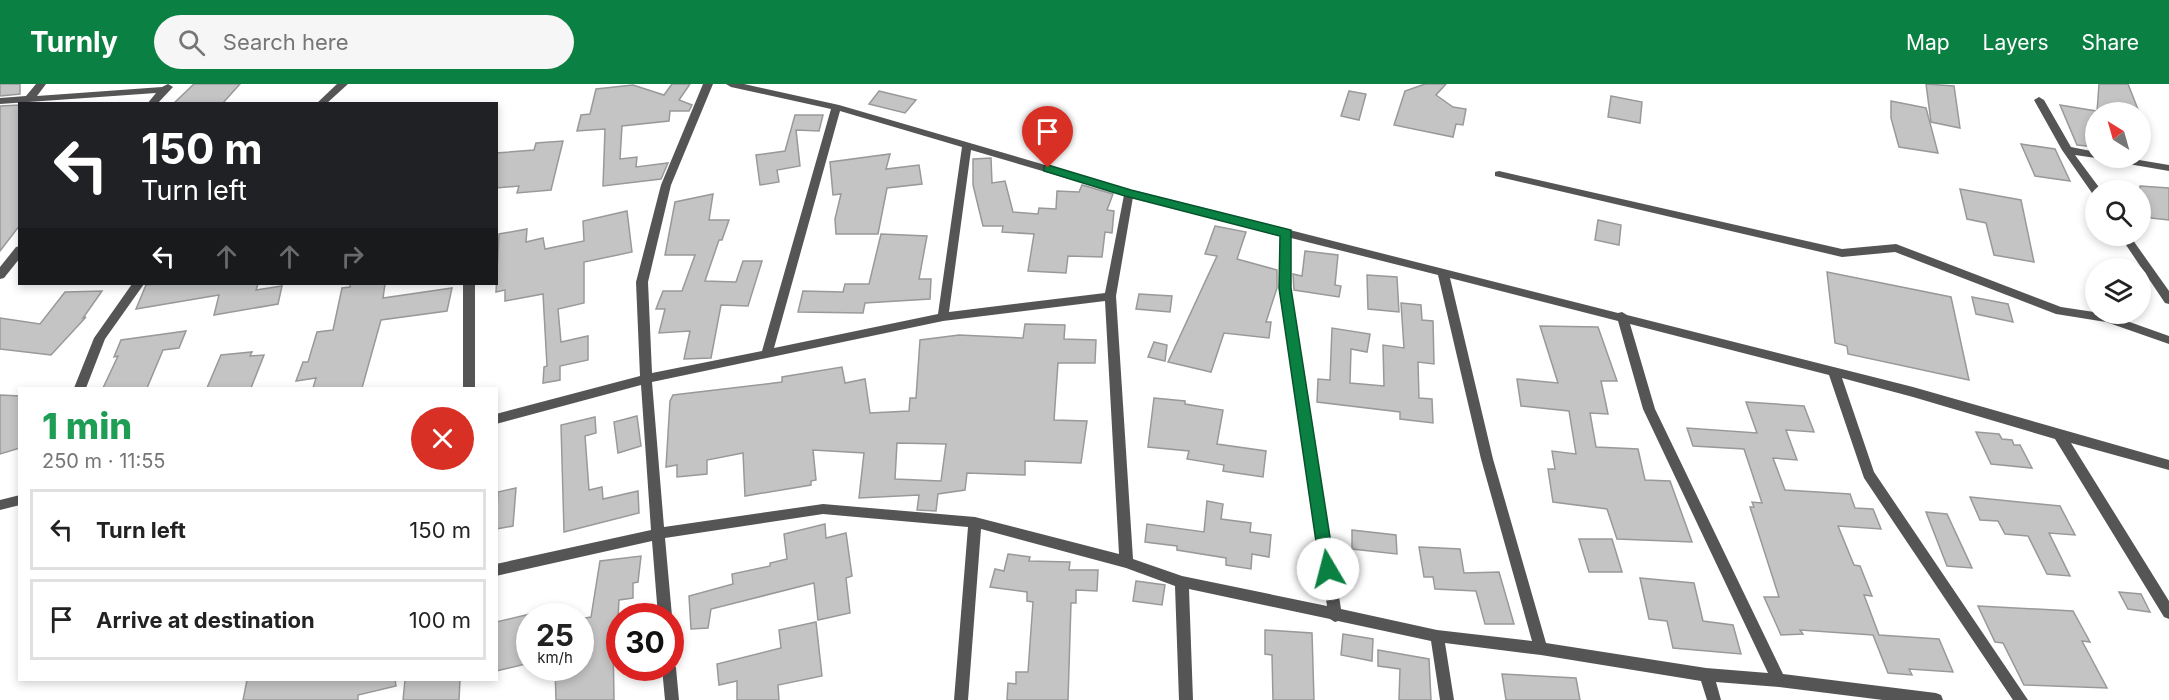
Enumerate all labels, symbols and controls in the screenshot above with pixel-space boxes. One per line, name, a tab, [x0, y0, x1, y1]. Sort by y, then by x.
search box	[154, 15, 574, 69]
text: Turnly	[30, 25, 118, 59]
icon: search	[175, 26, 208, 59]
text: Search here	[223, 29, 349, 55]
text: Map	[1906, 30, 1950, 55]
text: Layers	[1983, 30, 2049, 55]
text: Share	[2082, 30, 2139, 55]
north arrow	[2085, 102, 2151, 168]
map controls	[2085, 102, 2151, 324]
pin	[1022, 106, 1073, 168]
icon: arrive	[1031, 115, 1064, 148]
text: 150 m	[141, 123, 263, 174]
icon: left	[42, 126, 120, 204]
text: Turn left	[141, 174, 247, 207]
button: search	[2085, 180, 2151, 246]
icon: left	[147, 240, 180, 273]
icon: ahead	[210, 240, 243, 273]
icon: ahead	[273, 240, 306, 273]
icon: right	[336, 240, 369, 273]
button: layers	[2085, 258, 2151, 324]
text: 1 min	[42, 404, 132, 448]
button: close	[411, 407, 474, 470]
text: 250 m · 11:55	[42, 449, 165, 473]
icon: left	[45, 513, 78, 546]
text: Turn left	[96, 517, 186, 543]
text: 150 m	[409, 517, 471, 543]
position arrow	[1296, 537, 1360, 601]
icon: arrive	[45, 603, 78, 636]
speed limit sign: 30	[606, 603, 684, 681]
text: Arrive at destination	[96, 607, 315, 633]
text: 100 m	[409, 607, 471, 633]
text: 25	[536, 617, 574, 653]
text: km/h	[537, 648, 573, 667]

